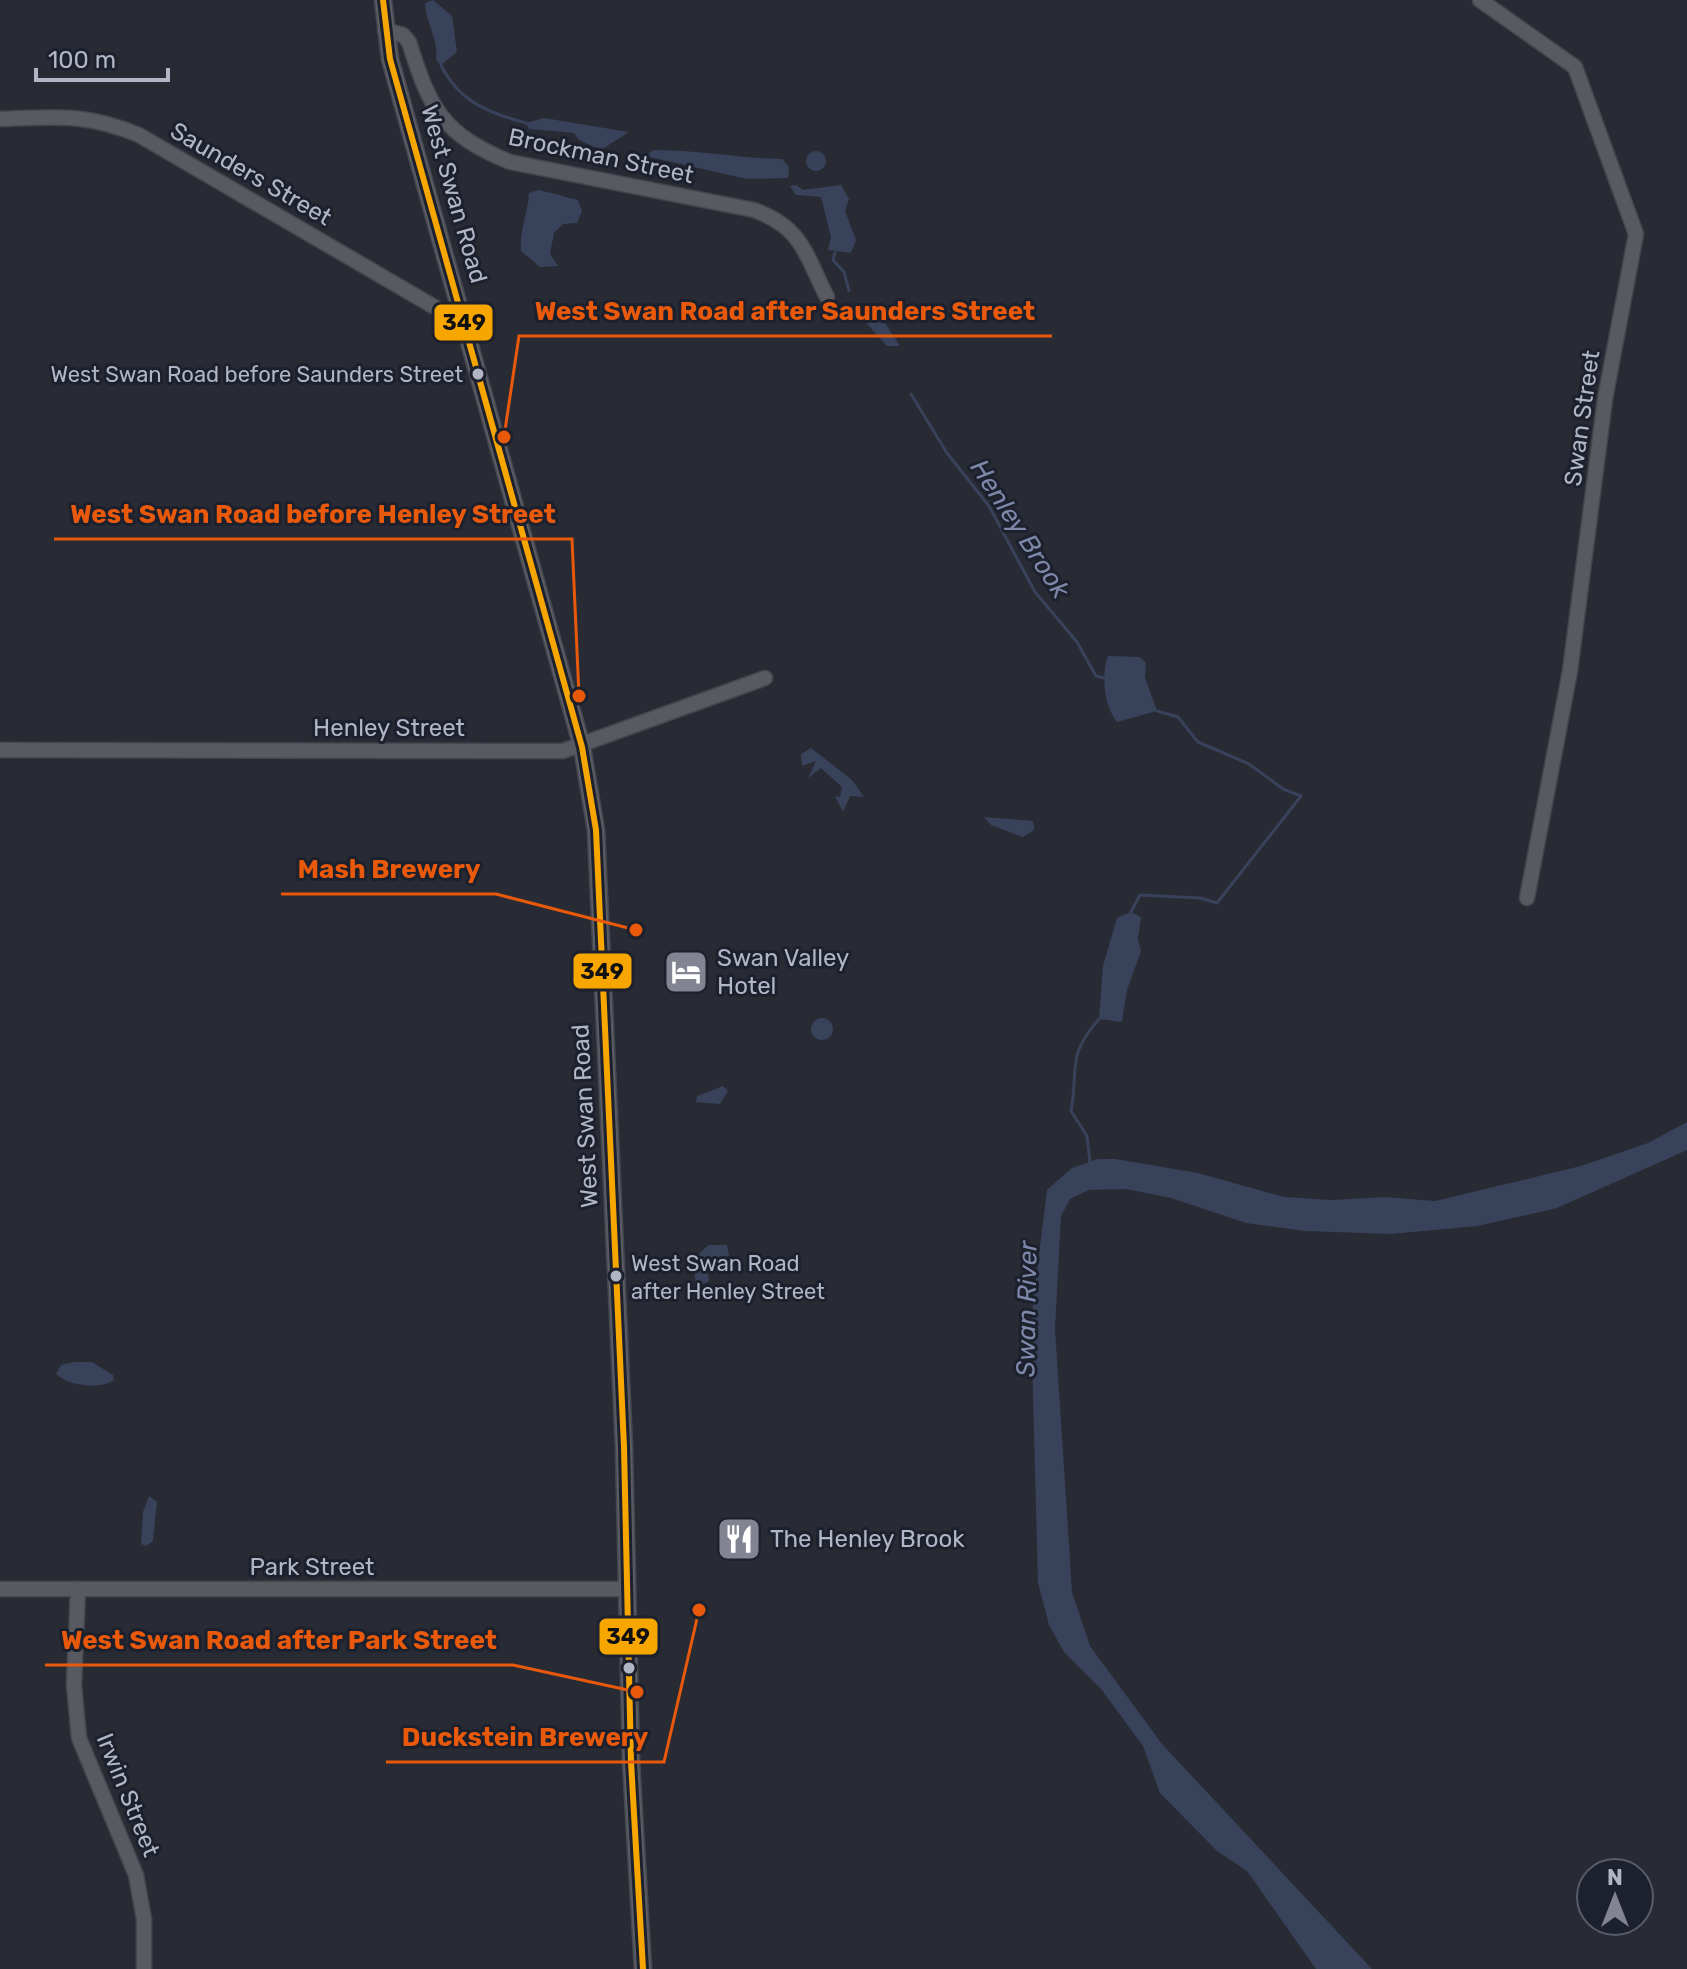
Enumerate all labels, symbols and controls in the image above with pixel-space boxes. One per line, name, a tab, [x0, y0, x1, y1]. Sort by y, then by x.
scale bar	[36, 32, 168, 82]
text: 100 m	[48, 46, 116, 74]
street label: West Swan Road	[415, 102, 493, 286]
street label: Saunders Street	[165, 116, 337, 232]
street label: Brockman Street	[506, 123, 696, 189]
callout: West Swan Road after Saunders Street	[519, 286, 1052, 336]
text: West Swan Road after Saunders Street	[535, 296, 1035, 327]
line badge: 349	[433, 303, 494, 342]
text: 349	[442, 309, 486, 336]
street label: Swan Street	[1559, 348, 1605, 488]
place label: West Swan Road before Saunders Street	[51, 361, 463, 388]
marker: West Swan Road before Saunders Street	[470, 366, 486, 382]
water label: Henley Brook	[964, 454, 1077, 605]
callout: West Swan Road before Henley Street	[54, 489, 572, 539]
text: West Swan Road before Henley Street	[70, 499, 556, 530]
street label: Henley Street	[313, 714, 465, 742]
callout: Mash Brewery	[281, 844, 496, 894]
text: Mash Brewery	[298, 854, 481, 885]
place label: Swan Valley Hotel	[717, 944, 849, 1000]
hotel icon: Swan Valley Hotel	[662, 948, 710, 996]
line badge: 349	[572, 952, 633, 990]
text: 349	[580, 958, 624, 985]
street label: West Swan Road	[566, 1023, 604, 1209]
water label: Swan River	[1010, 1240, 1044, 1377]
place label: West Swan Road after Henley Street	[631, 1250, 825, 1305]
marker: West Swan Road after Henley Street	[608, 1268, 624, 1284]
restaurant icon: The Henley Brook	[715, 1515, 763, 1563]
place label: The Henley Brook	[770, 1525, 965, 1553]
street label: Park Street	[250, 1553, 374, 1581]
callout: West Swan Road after Park Street	[45, 1615, 513, 1665]
line badge: 349	[598, 1617, 659, 1656]
text: 349	[606, 1623, 650, 1650]
text: West Swan Road after Park Street	[61, 1625, 497, 1656]
unlabelled marker	[621, 1660, 637, 1676]
callout: Duckstein Brewery	[386, 1712, 664, 1762]
text: Duckstein Brewery	[402, 1722, 649, 1753]
street label: Irwin Street	[91, 1729, 165, 1861]
north arrow	[1575, 1857, 1655, 1937]
text: N	[1607, 1864, 1623, 1891]

